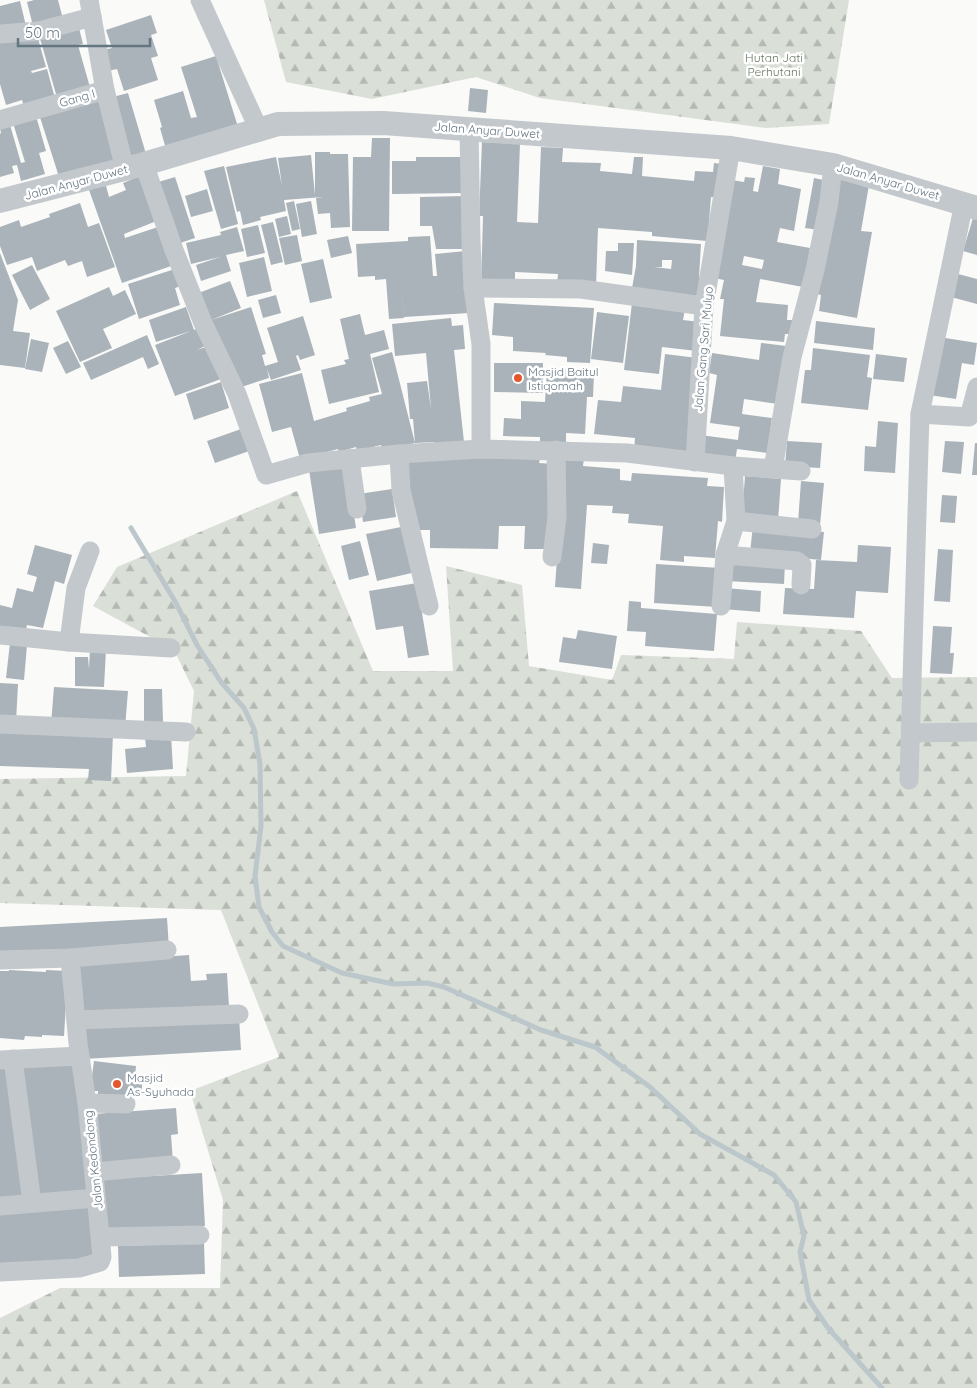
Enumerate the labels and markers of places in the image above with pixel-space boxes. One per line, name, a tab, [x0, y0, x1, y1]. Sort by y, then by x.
place label: Masjid Baitul Istiqomah	[528, 364, 599, 393]
marker: Masjid Baitul Istiqomah	[512, 372, 524, 384]
place label: Masjid As-Syuhada	[127, 1070, 194, 1099]
marker: Masjid As-Syuhada	[111, 1078, 123, 1090]

